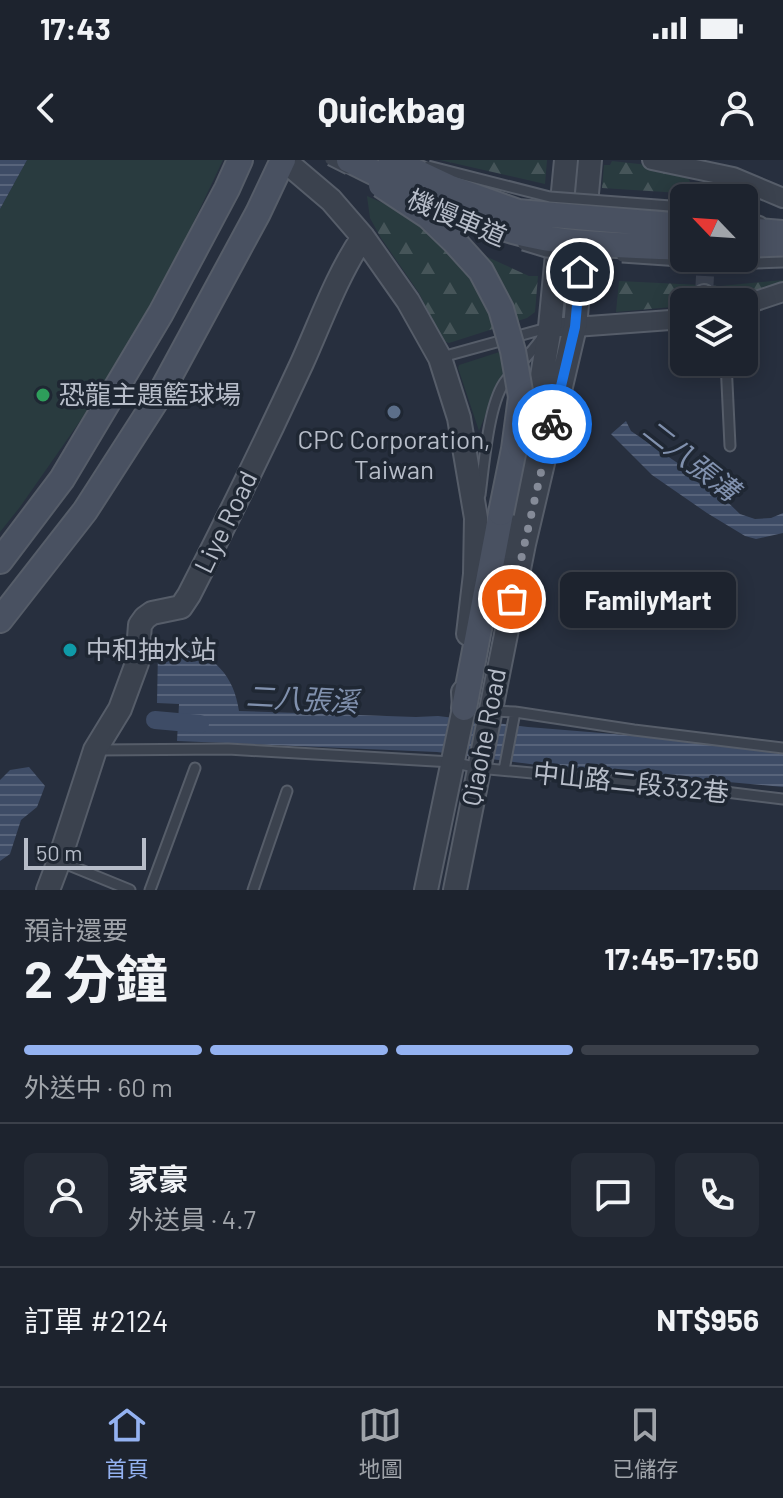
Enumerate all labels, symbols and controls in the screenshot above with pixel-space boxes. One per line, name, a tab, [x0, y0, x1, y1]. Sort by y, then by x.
text: 17:43	[40, 10, 111, 46]
icon: back	[24, 86, 68, 130]
icon: person	[715, 86, 759, 130]
text: Quickbag	[317, 87, 466, 130]
street label: 機慢車道	[404, 182, 512, 251]
north arrow	[670, 184, 758, 272]
map controls	[670, 184, 758, 376]
pin	[546, 238, 614, 306]
icon: home	[558, 250, 602, 294]
button: layers	[670, 288, 758, 376]
place label: 恐龍主題籃球場	[59, 378, 241, 409]
courier	[512, 384, 592, 464]
marker: 恐龍主題籃球場	[34, 386, 52, 404]
icon: bike	[530, 402, 574, 446]
marker: CPC Corporation, Taiwan	[385, 403, 403, 421]
water label: 二八張溝	[637, 411, 749, 510]
place label: CPC Corporation, Taiwan	[297, 423, 491, 484]
street label: Liye Road	[187, 465, 263, 577]
pin	[478, 565, 546, 633]
callout: FamilyMart	[560, 571, 736, 627]
icon: bag	[490, 577, 534, 621]
text: FamilyMart	[584, 584, 712, 615]
place label: 中和抽水站	[86, 633, 216, 664]
marker: 中和抽水站	[61, 641, 79, 659]
street label: Qiaohe Road	[454, 665, 511, 808]
water label: 二八張溪	[245, 678, 363, 718]
street label: 中山路二段332巷	[532, 756, 731, 807]
scale bar	[24, 834, 146, 870]
text: 50 m	[36, 839, 82, 865]
text: 預計還要	[24, 914, 128, 945]
text: 17:45–17:50	[604, 940, 759, 976]
text: 2 分鐘	[24, 946, 168, 1008]
text: 外送中 · 60 m	[24, 1071, 173, 1102]
button: person	[24, 1153, 108, 1237]
button: chat	[571, 1153, 655, 1237]
button: phone	[675, 1153, 759, 1237]
text: 家豪	[128, 1160, 188, 1196]
text: 外送員 · 4.7	[128, 1203, 256, 1234]
text: NT$956	[656, 1301, 759, 1337]
text: 訂單 #2124	[24, 1302, 169, 1338]
tab: 首頁	[105, 1403, 149, 1483]
tab: 地圖	[358, 1403, 402, 1483]
tab: 已儲存	[612, 1403, 678, 1483]

